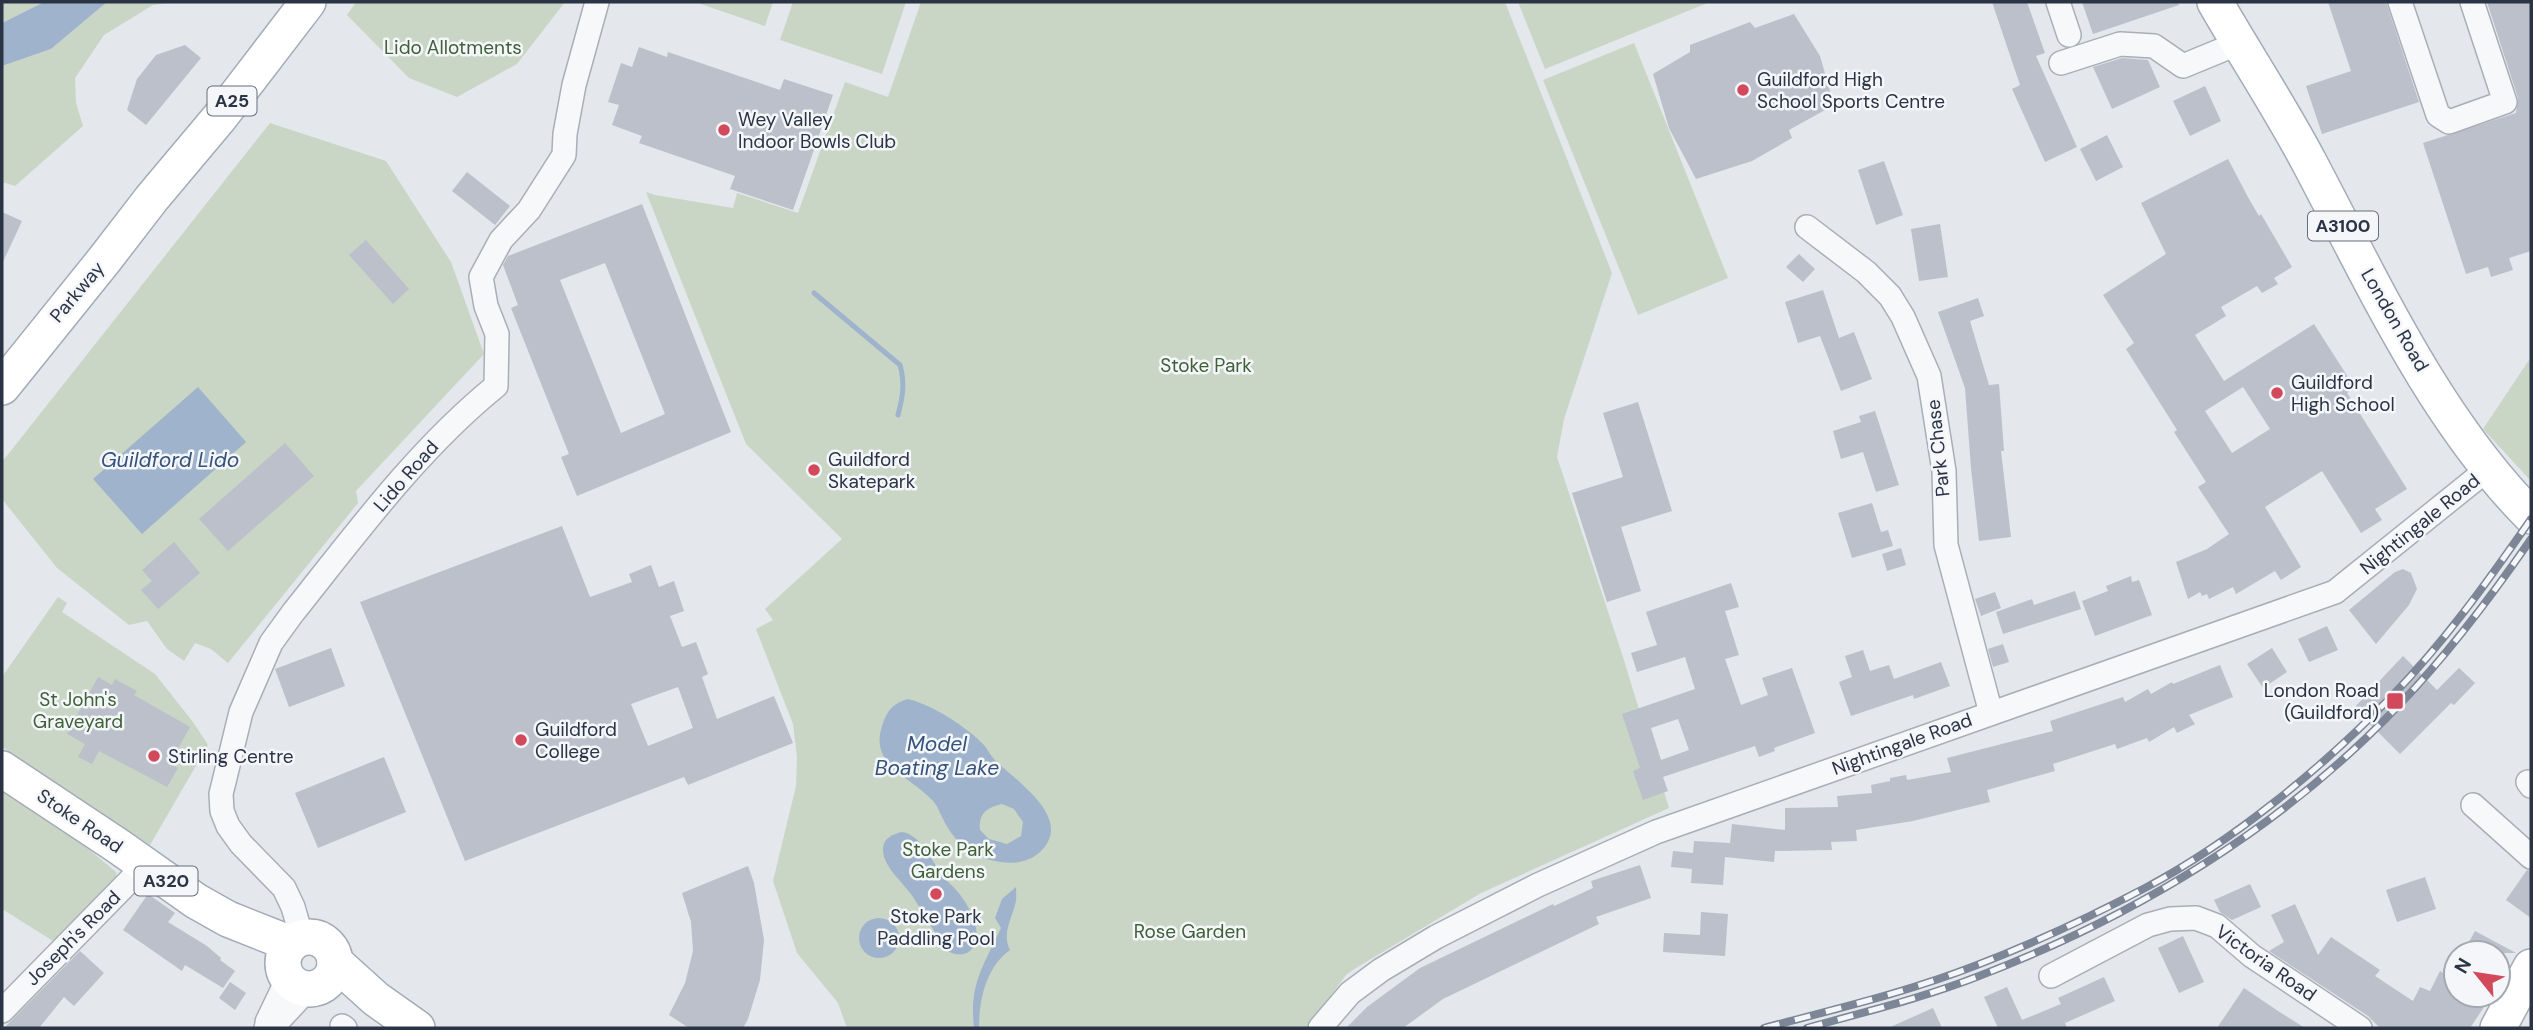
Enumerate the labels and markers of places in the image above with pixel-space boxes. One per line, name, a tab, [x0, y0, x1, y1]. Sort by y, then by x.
place label: Guildford High School Sports Centre	[1757, 67, 1945, 114]
marker: Guildford High School Sports Centre	[1735, 82, 1751, 98]
place label: Wey Valley Indoor Bowls Club	[738, 107, 896, 154]
marker: Wey Valley Indoor Bowls Club	[716, 122, 732, 138]
place label: Guildford High School	[2291, 370, 2395, 417]
marker: Guildford High School	[2269, 385, 2285, 401]
place label: Guildford Skatepark	[828, 447, 916, 494]
marker: Guildford Skatepark	[806, 462, 822, 478]
place label: London Road (Guildford)	[2264, 678, 2379, 725]
marker: London Road (Guildford)	[2385, 691, 2405, 711]
place label: Guildford College	[535, 717, 617, 764]
marker: Guildford College	[513, 732, 529, 748]
place label: Stirling Centre	[168, 744, 294, 769]
marker: Stirling Centre	[146, 748, 162, 764]
marker: Stoke Park Paddling Pool	[928, 886, 944, 902]
place label: Stoke Park Paddling Pool	[877, 904, 995, 951]

